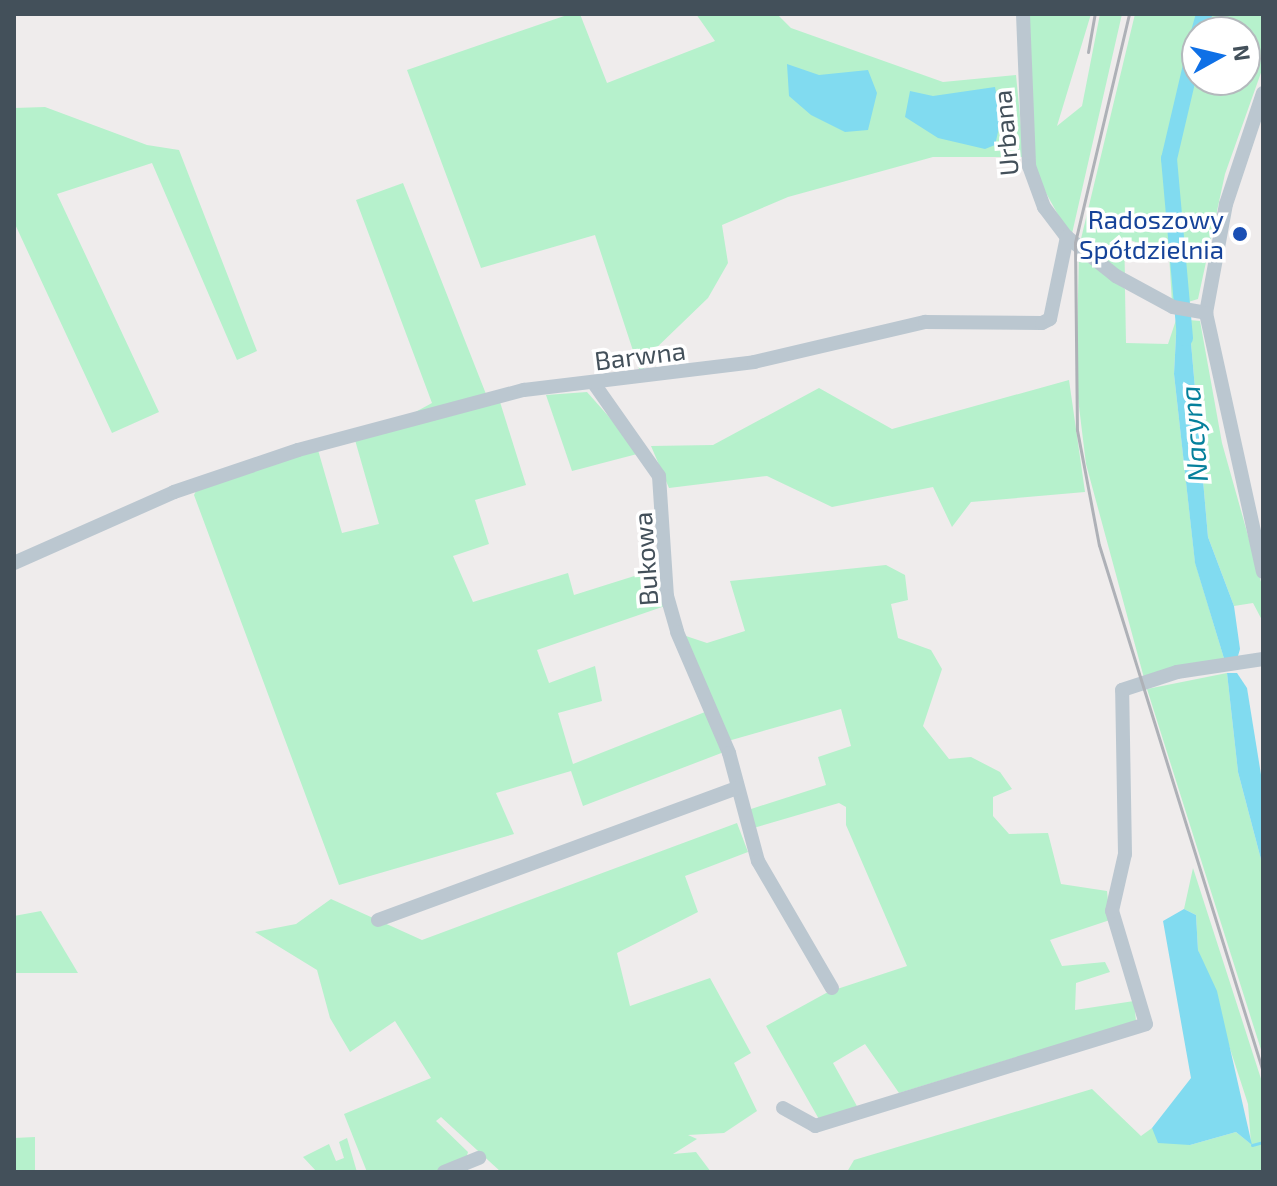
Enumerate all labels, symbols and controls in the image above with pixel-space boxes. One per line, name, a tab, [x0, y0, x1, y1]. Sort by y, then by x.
north arrow	[1181, 16, 1261, 96]
text: N	[1229, 43, 1257, 63]
street label: Urbana	[986, 89, 1024, 177]
place label: Radoszowy Spółdzielnia	[1079, 203, 1224, 264]
marker: Radoszowy Spółdzielnia	[1231, 225, 1249, 243]
street label: Barwna	[593, 334, 687, 376]
water label: Nacyna	[1172, 384, 1214, 484]
street label: Bukowa	[626, 511, 664, 607]

